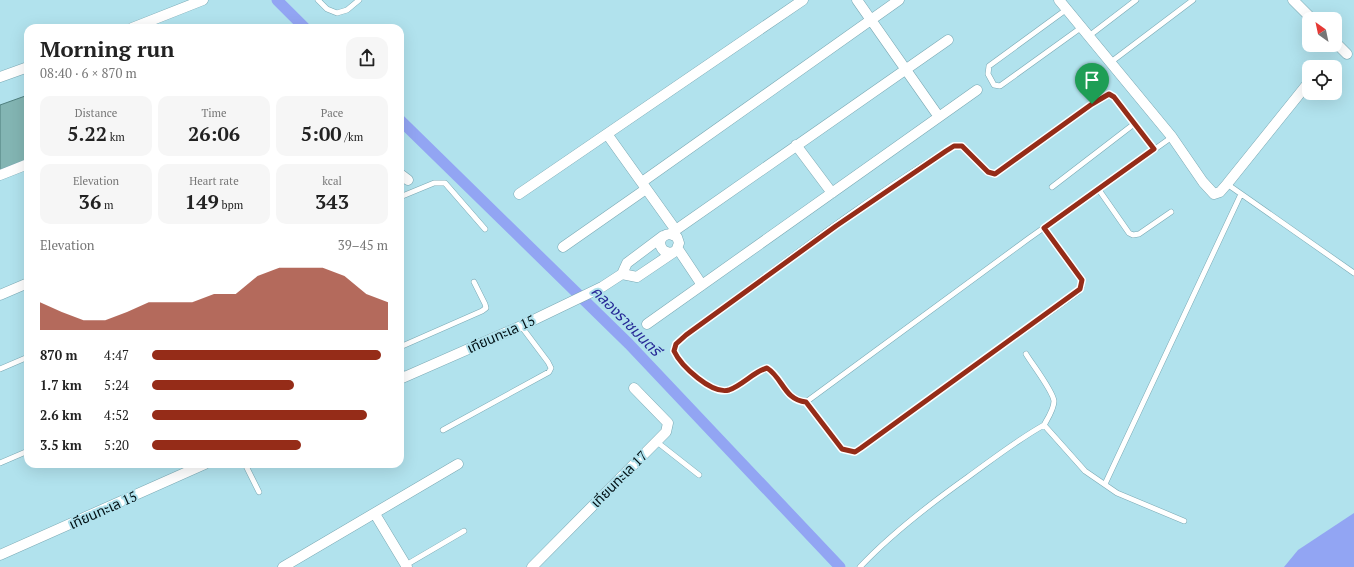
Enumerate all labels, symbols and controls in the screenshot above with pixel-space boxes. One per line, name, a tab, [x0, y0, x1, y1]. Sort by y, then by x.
north arrow	[1302, 12, 1342, 52]
map controls	[1302, 12, 1342, 100]
text: Morning run	[40, 34, 174, 63]
button: share	[346, 37, 388, 79]
button: locate	[1302, 60, 1342, 100]
pin	[1075, 63, 1109, 104]
text: 08:40 · 6 × 870 m	[40, 64, 137, 82]
icon: arrive	[1081, 69, 1103, 91]
text: Distance	[75, 106, 117, 120]
text: Time	[201, 106, 227, 120]
text: Pace	[321, 106, 343, 120]
text: 5.22	[67, 120, 107, 147]
text: 26:06	[188, 120, 240, 147]
text: 5:00	[301, 120, 342, 147]
text: km	[107, 130, 125, 144]
text: /km	[342, 130, 363, 144]
text: Elevation	[73, 174, 119, 188]
text: Heart rate	[189, 174, 239, 188]
text: kcal	[322, 174, 342, 188]
text: 36	[79, 188, 101, 215]
text: 149	[185, 188, 219, 215]
text: 343	[315, 188, 349, 215]
text: m	[101, 198, 113, 212]
text: bpm	[219, 198, 243, 212]
text: Elevation	[40, 236, 95, 254]
text: 39–45 m	[338, 236, 388, 254]
water label: คลองราชมนตรี	[587, 281, 668, 362]
street label: เทียนทะเล 15	[464, 310, 538, 357]
text: 870 m	[40, 346, 78, 364]
text: 4:47	[104, 346, 129, 364]
text: 1.7 km	[40, 376, 82, 394]
text: 5:24	[104, 376, 129, 394]
text: 2.6 km	[40, 406, 82, 424]
text: 4:52	[104, 406, 129, 424]
text: 3.5 km	[40, 436, 82, 454]
text: 5:20	[104, 436, 129, 454]
street label: เทียนทะเล 17	[586, 446, 651, 511]
street label: เทียนทะเล 15	[66, 486, 140, 533]

